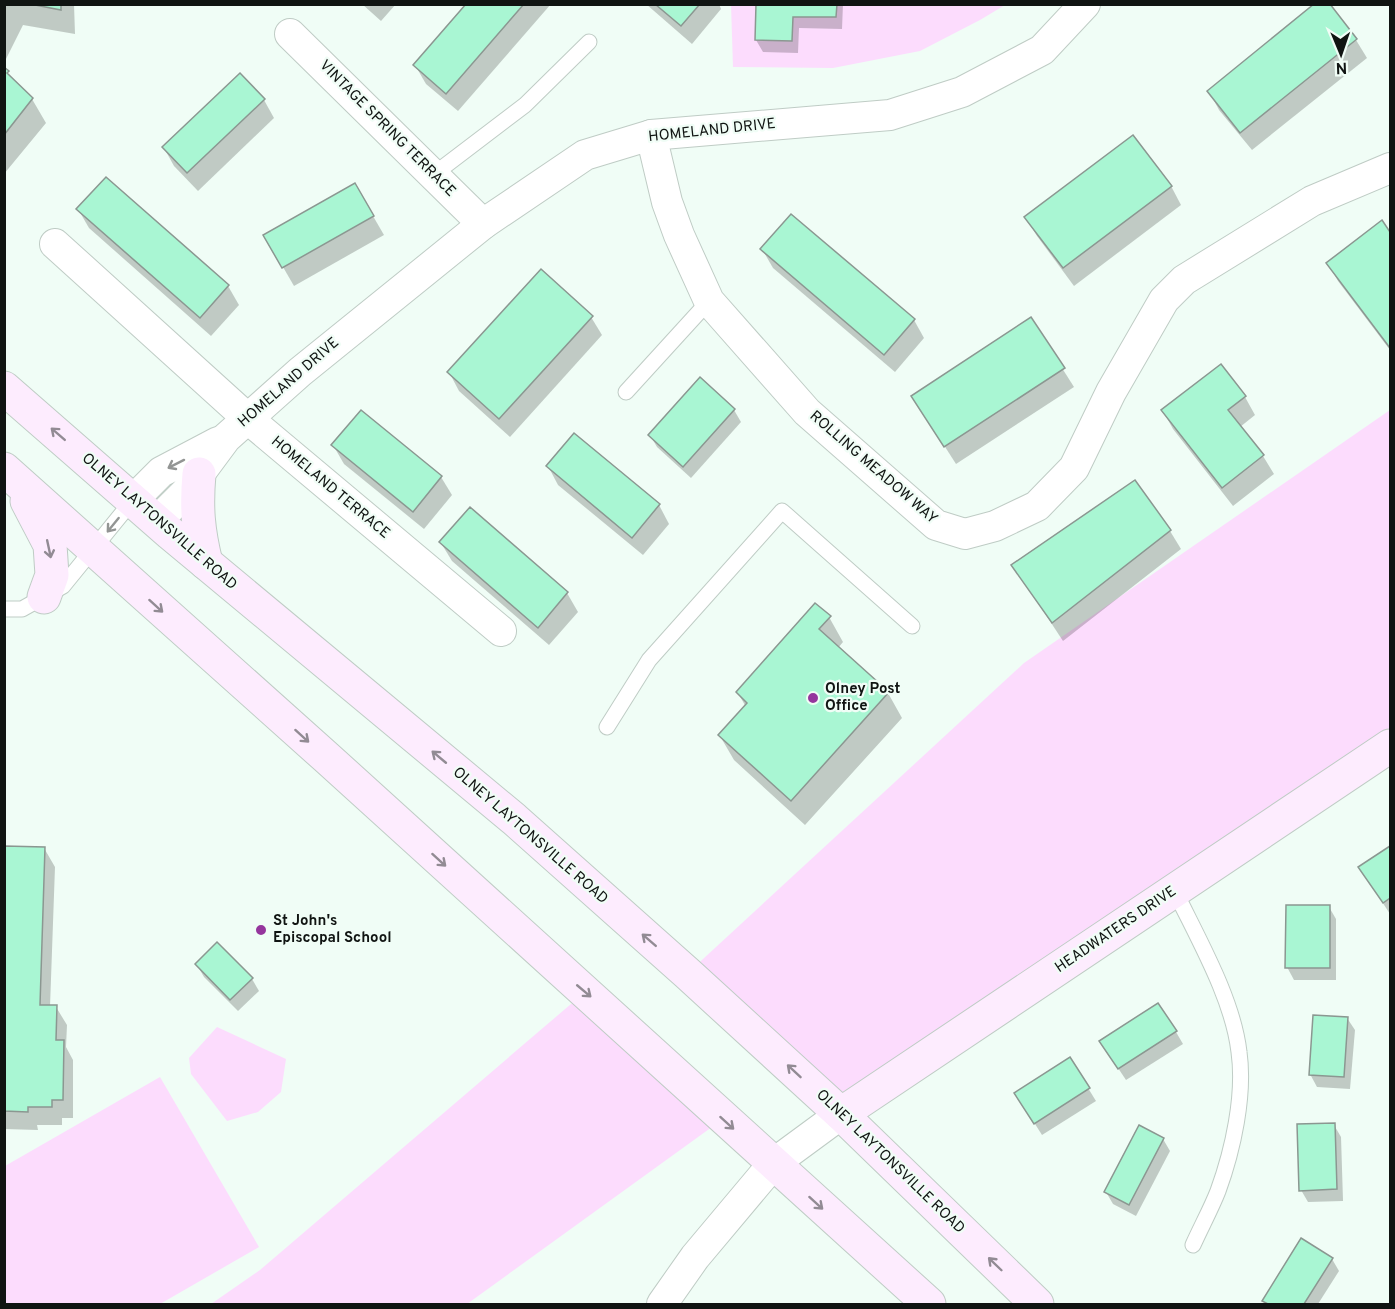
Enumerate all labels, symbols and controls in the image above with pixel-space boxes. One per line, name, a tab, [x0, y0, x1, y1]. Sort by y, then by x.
north arrow	[1311, 24, 1371, 84]
street label: VINTAGE SPRING TERRACE	[315, 57, 459, 201]
text: N	[1335, 57, 1348, 77]
street label: HOMELAND DRIVE	[647, 115, 777, 147]
street label: HOMELAND DRIVE	[235, 334, 343, 432]
street label: ROLLING MEADOW WAY	[805, 407, 941, 529]
one-way arrow	[51, 427, 66, 441]
street label: HOMELAND TERRACE	[267, 433, 393, 543]
street label: OLNEY LAYTONSVILLE ROAD	[77, 449, 241, 595]
one-way arrow	[168, 458, 185, 470]
one-way arrow	[107, 517, 120, 533]
one-way arrow	[44, 539, 55, 558]
one-way arrow	[148, 599, 163, 613]
place label: Olney Post Office	[825, 680, 900, 716]
marker: Olney Post Office	[806, 691, 820, 705]
one-way arrow	[294, 729, 309, 743]
one-way arrow	[432, 750, 447, 764]
street label: OLNEY LAYTONSVILLE ROAD	[448, 763, 612, 909]
one-way arrow	[431, 853, 446, 867]
street label: HEADWATERS DRIVE	[1052, 882, 1180, 978]
place label: St John's Episcopal School	[273, 912, 392, 948]
marker: St John's Episcopal School	[254, 923, 268, 937]
one-way arrow	[642, 933, 657, 947]
one-way arrow	[576, 984, 591, 998]
one-way arrow	[787, 1064, 802, 1078]
street label: OLNEY LAYTONSVILLE ROAD	[812, 1086, 968, 1238]
one-way arrow	[720, 1116, 735, 1130]
one-way arrow	[808, 1196, 823, 1210]
one-way arrow	[988, 1256, 1003, 1271]

